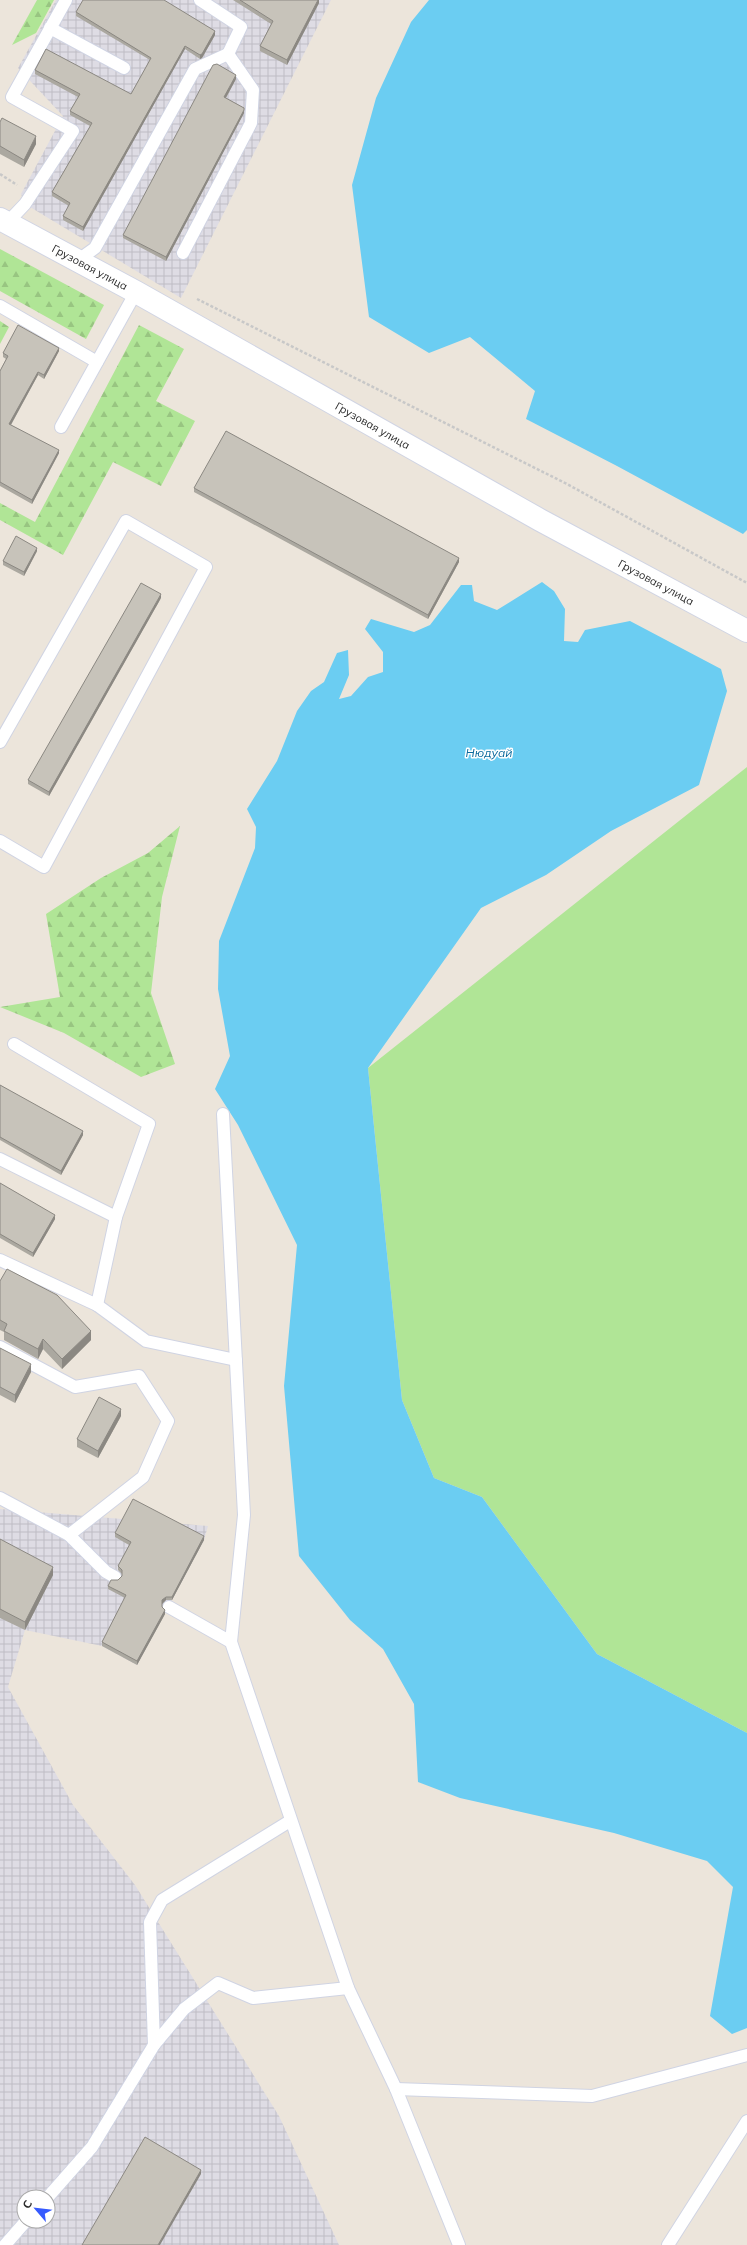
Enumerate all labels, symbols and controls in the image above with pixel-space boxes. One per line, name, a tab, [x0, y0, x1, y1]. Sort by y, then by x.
street label: Грузовая улица	[50, 241, 130, 293]
street label: Грузовая улица	[333, 399, 412, 452]
street label: Грузовая улица	[616, 556, 696, 608]
water label: Нюдуай	[466, 745, 512, 760]
north arrow	[16, 2189, 56, 2229]
text: С	[19, 2197, 35, 2211]

